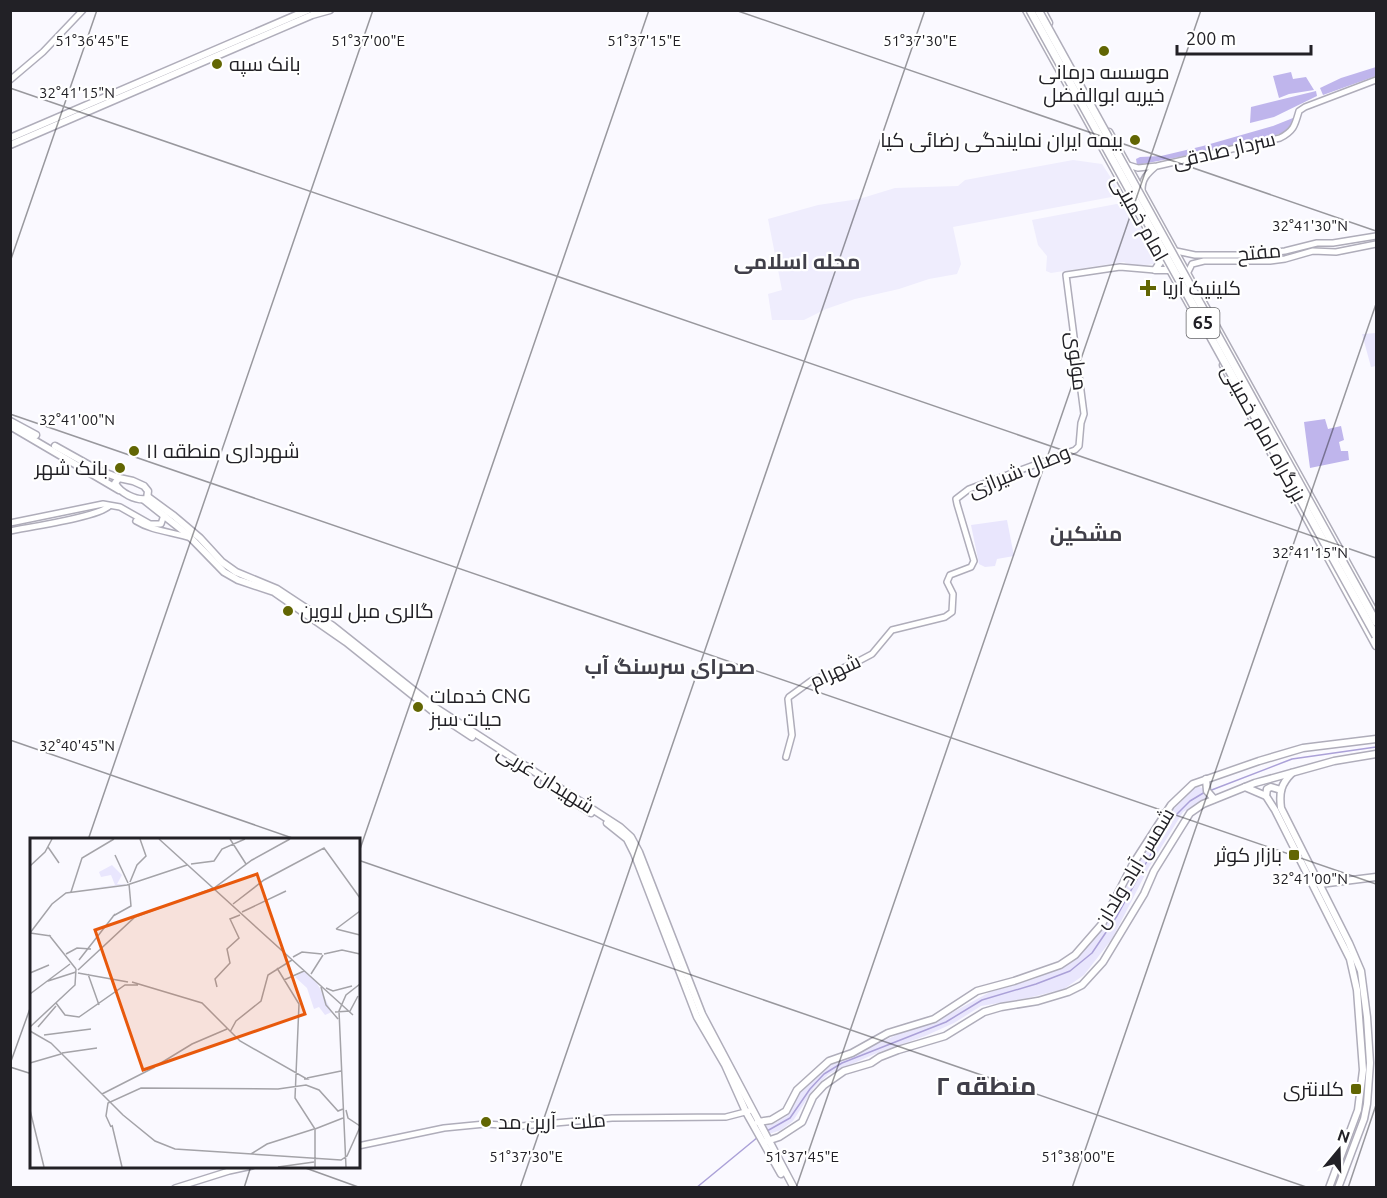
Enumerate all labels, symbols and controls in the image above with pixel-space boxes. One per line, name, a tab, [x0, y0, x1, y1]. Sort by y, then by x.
scale bar	[1177, 18, 1310, 56]
text: 200 m	[1186, 28, 1236, 48]
text: 51°36'45"E	[55, 32, 129, 49]
text: 51°37'00"E	[331, 32, 405, 49]
text: 51°37'15"E	[607, 32, 681, 49]
text: 51°37'30"E	[883, 32, 957, 49]
marker: موسسه درمانی خیریه ابوالفضل	[1097, 44, 1111, 58]
place label: بانک سپه	[229, 52, 300, 77]
marker: بانک سپه	[210, 57, 224, 71]
place label: موسسه درمانی خیریه ابوالفضل	[1039, 60, 1169, 108]
text: 32°41'15"N	[39, 84, 115, 101]
street label: سردار صادقی	[1170, 127, 1278, 174]
place label: بیمه ایران نمایندگی رضائی کيا	[880, 128, 1123, 153]
marker: بیمه ایران نمایندگی رضائی کيا	[1128, 133, 1142, 147]
street label: امام خمینی	[1105, 171, 1174, 266]
text: 32°41'30"N	[1272, 217, 1348, 234]
street label: مفتح	[1236, 238, 1282, 268]
district label: محله اسلامی	[734, 249, 860, 274]
place label: کلینیک آریا	[1162, 276, 1241, 300]
marker: کلینیک آریا	[1139, 279, 1157, 297]
road number: 65	[1186, 308, 1220, 338]
street label: مولوی	[1060, 330, 1093, 392]
street label: بزرگراه امام خمینی	[1215, 360, 1312, 507]
text: 32°41'00"N	[39, 411, 115, 428]
place label: شهرداری منطقه ۱۱	[146, 439, 300, 464]
street label: وصال شیرازی	[964, 440, 1074, 503]
marker: شهرداری منطقه ۱۱	[127, 444, 141, 458]
place label: بانک شهر	[34, 456, 108, 481]
marker: بانک شهر	[113, 461, 127, 475]
district label: مشکین	[1050, 521, 1122, 546]
text: 32°41'15"N	[1272, 544, 1348, 561]
place label: گالری مبل لاوین	[300, 599, 434, 624]
marker: گالری مبل لاوین	[281, 604, 295, 618]
street label: شهرام	[806, 649, 865, 695]
district label: صحرای سرسنگ آب	[585, 654, 755, 679]
place label: خدمات CNG حیات سبز	[429, 684, 531, 731]
marker: خدمات CNG حیات سبز	[411, 700, 425, 714]
text: 32°40'45"N	[39, 737, 115, 754]
street label: شهیدان غربی	[492, 740, 599, 819]
street label: شمس آباد ولدان	[1089, 803, 1180, 933]
inset map	[30, 838, 360, 1168]
place label: بازار کوثر	[1214, 843, 1282, 867]
marker: بازار کوثر	[1287, 848, 1301, 862]
text: 32°41'00"N	[1272, 870, 1348, 887]
district label: منطقه ۲	[936, 1071, 1036, 1100]
place label: کلانتری	[1283, 1077, 1344, 1102]
marker: کلانتری	[1349, 1082, 1363, 1096]
street label: ملت	[569, 1108, 607, 1133]
place label: آرین مد	[498, 1110, 557, 1135]
marker: آرین مد	[479, 1115, 493, 1129]
north arrow	[1309, 1120, 1369, 1180]
text: N	[1335, 1125, 1352, 1146]
text: 51°37'30"E	[489, 1148, 563, 1165]
text: 51°37'45"E	[765, 1148, 839, 1165]
text: 51°38'00"E	[1041, 1148, 1115, 1165]

